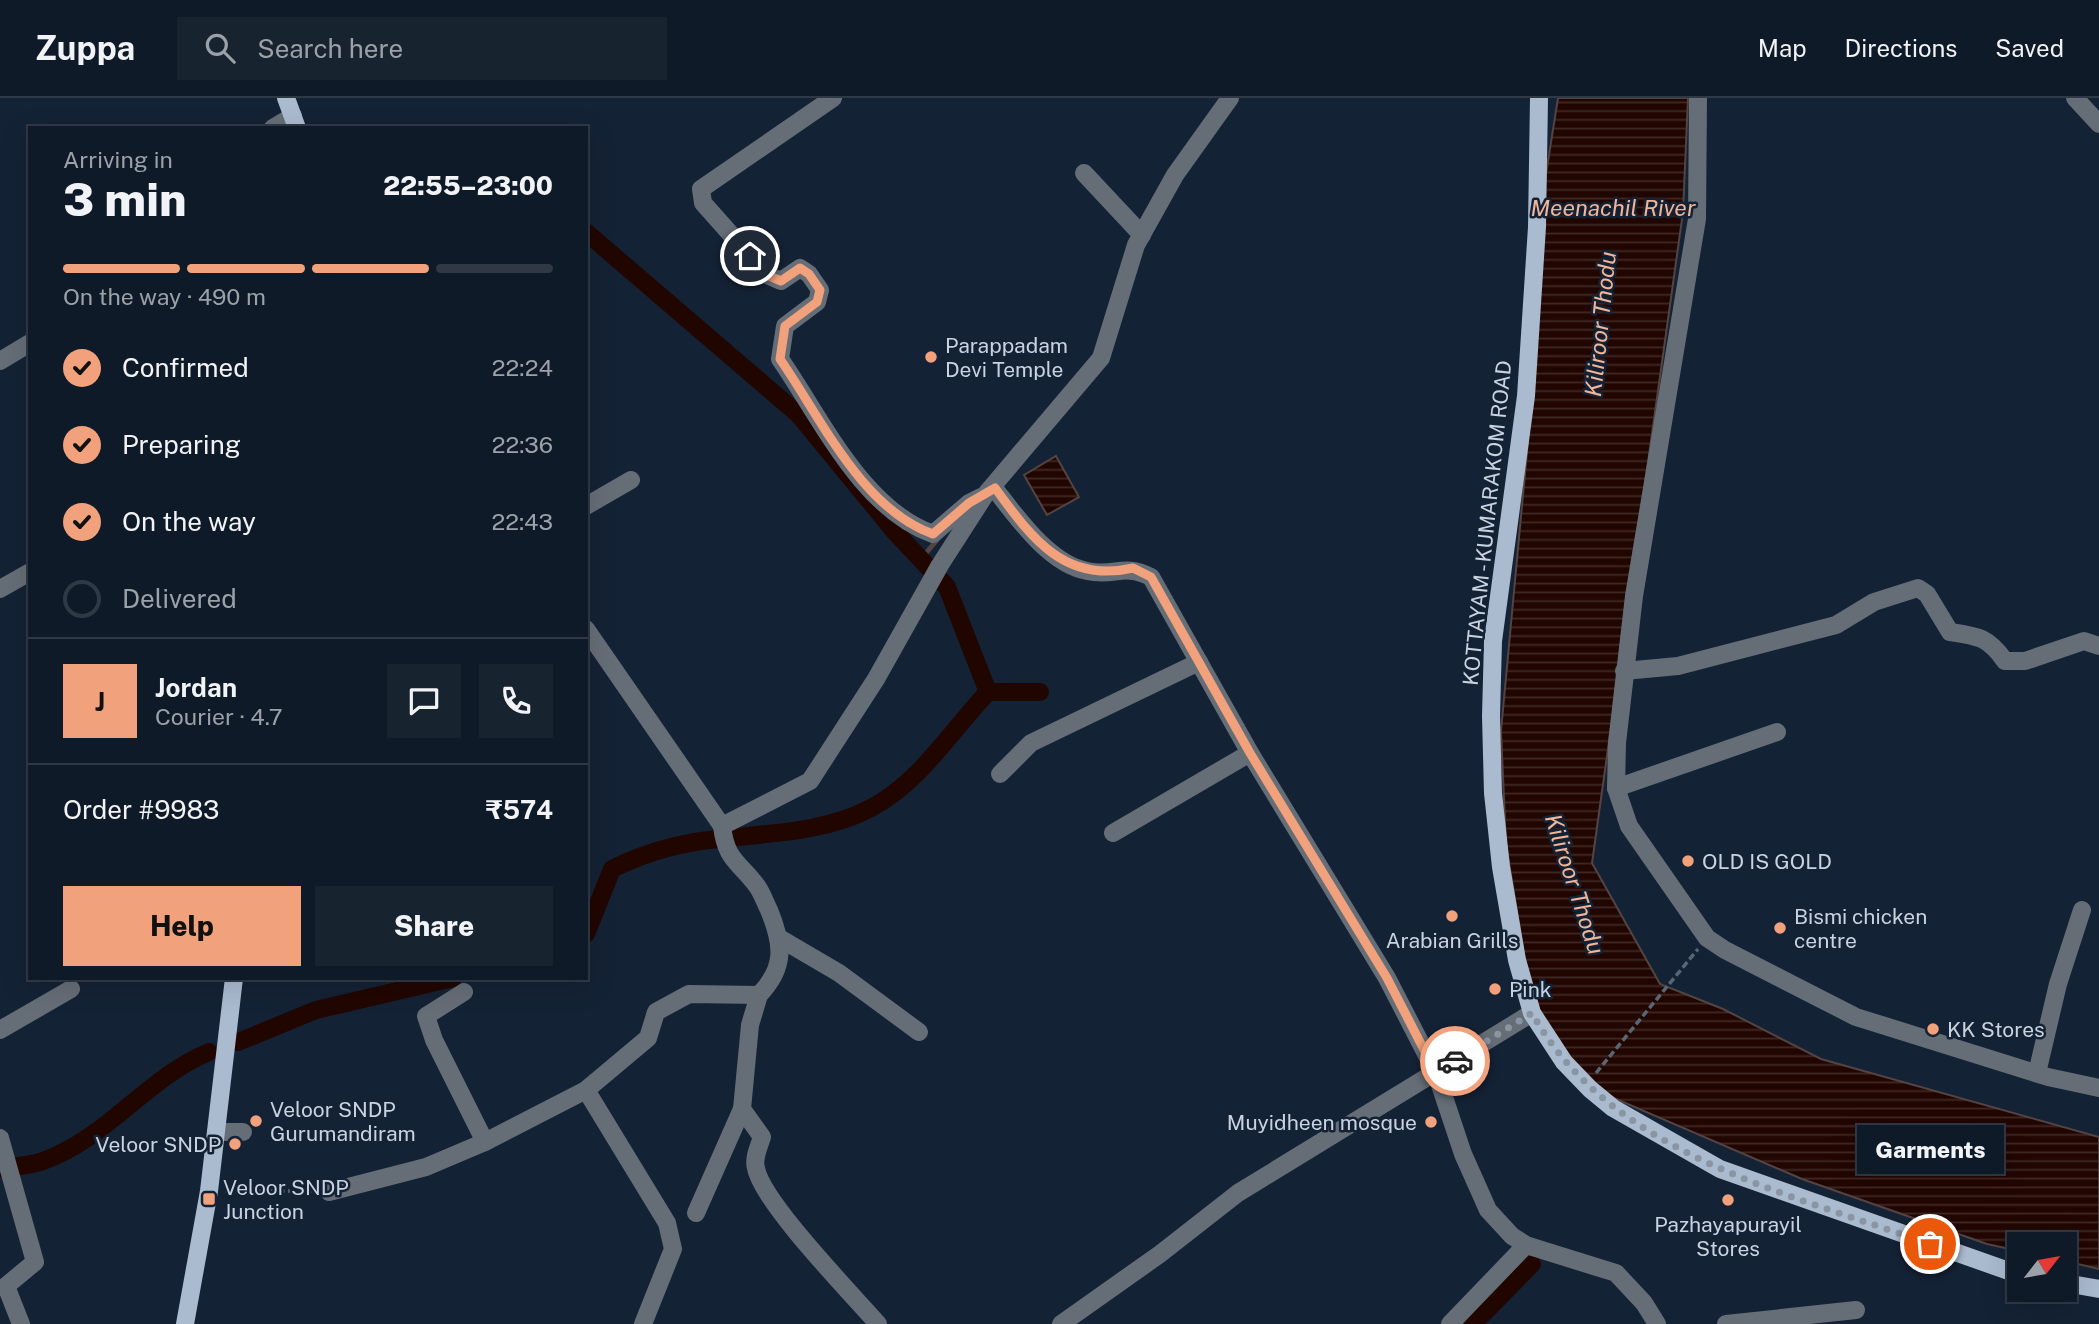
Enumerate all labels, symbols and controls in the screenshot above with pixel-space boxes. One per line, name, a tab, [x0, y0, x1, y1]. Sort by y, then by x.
search box	[177, 17, 667, 80]
text: Zuppa	[35, 29, 135, 67]
icon: search	[201, 29, 239, 67]
text: Search here	[257, 33, 403, 64]
text: Map	[1758, 34, 1807, 62]
text: Directions	[1845, 34, 1957, 62]
text: Saved	[1995, 34, 2064, 62]
text: Arriving in	[63, 146, 173, 173]
text: 22:55–23:00	[383, 170, 553, 201]
text: 3 min	[63, 172, 187, 226]
water label: Meenachil River	[1530, 194, 1696, 221]
pin	[720, 226, 780, 286]
icon: home	[731, 237, 769, 275]
water label: Kiliroor Thodu	[1579, 250, 1621, 398]
text: On the way · 490 m	[63, 283, 266, 310]
place label: Parappadam Devi Temple	[945, 333, 1068, 382]
icon: check	[63, 349, 101, 387]
marker: Parappadam Devi Temple	[923, 349, 939, 365]
text: Confirmed	[122, 352, 249, 383]
text: 22:24	[492, 354, 553, 381]
street label: KOTTAYAM - KUMARAKOM ROAD	[1457, 359, 1517, 687]
icon: check	[63, 426, 101, 464]
text: Preparing	[122, 429, 241, 460]
text: 22:36	[492, 431, 553, 458]
icon: check	[63, 503, 101, 541]
text: On the way	[122, 506, 256, 537]
text: 22:43	[492, 508, 553, 535]
text: Delivered	[122, 583, 237, 614]
button: chat	[387, 664, 461, 738]
button: phone	[479, 664, 553, 738]
text: Jordan	[155, 672, 237, 703]
text: J	[95, 686, 105, 717]
text: Courier · 4.7	[155, 703, 283, 730]
text: Order #9983	[63, 794, 219, 825]
text: ₹574	[486, 794, 553, 825]
water label: Kiliroor Thodu	[1540, 810, 1610, 958]
place label: OLD IS GOLD	[1702, 849, 1832, 874]
marker: OLD IS GOLD	[1680, 853, 1696, 869]
button: Help	[63, 886, 301, 966]
button: Share	[315, 886, 553, 966]
place label: Bismi chicken centre	[1794, 904, 1927, 953]
marker: Arabian Grills	[1444, 908, 1460, 924]
marker: Bismi chicken centre	[1772, 920, 1788, 936]
place label: Arabian Grills	[1386, 928, 1518, 953]
place label: Pink	[1509, 977, 1552, 1002]
marker: Pink	[1487, 981, 1503, 997]
place label: KK Stores	[1947, 1017, 2045, 1042]
marker: KK Stores	[1925, 1021, 1941, 1037]
courier	[1420, 1026, 1490, 1096]
icon: car	[1436, 1042, 1474, 1080]
place label: Veloor SNDP Gurumandiram	[270, 1097, 416, 1146]
place label: Muyidheen mosque	[1227, 1110, 1417, 1135]
marker: Veloor SNDP Gurumandiram	[248, 1113, 264, 1129]
marker: Muyidheen mosque	[1423, 1114, 1439, 1130]
callout: Garments	[1856, 1125, 2004, 1174]
place label: Veloor SNDP	[95, 1132, 221, 1157]
marker: Veloor SNDP	[227, 1136, 243, 1152]
text: Garments	[1875, 1136, 1986, 1163]
place label: Veloor SNDP Junction	[223, 1175, 349, 1224]
marker: Veloor SNDP Junction	[201, 1191, 217, 1207]
marker: Pazhayapurayil Stores	[1720, 1192, 1736, 1208]
place label: Pazhayapurayil Stores	[1654, 1212, 1802, 1261]
pin	[1900, 1214, 1960, 1274]
icon: bag	[1911, 1225, 1949, 1263]
north arrow	[2007, 1232, 2077, 1302]
map controls	[2007, 1232, 2077, 1302]

